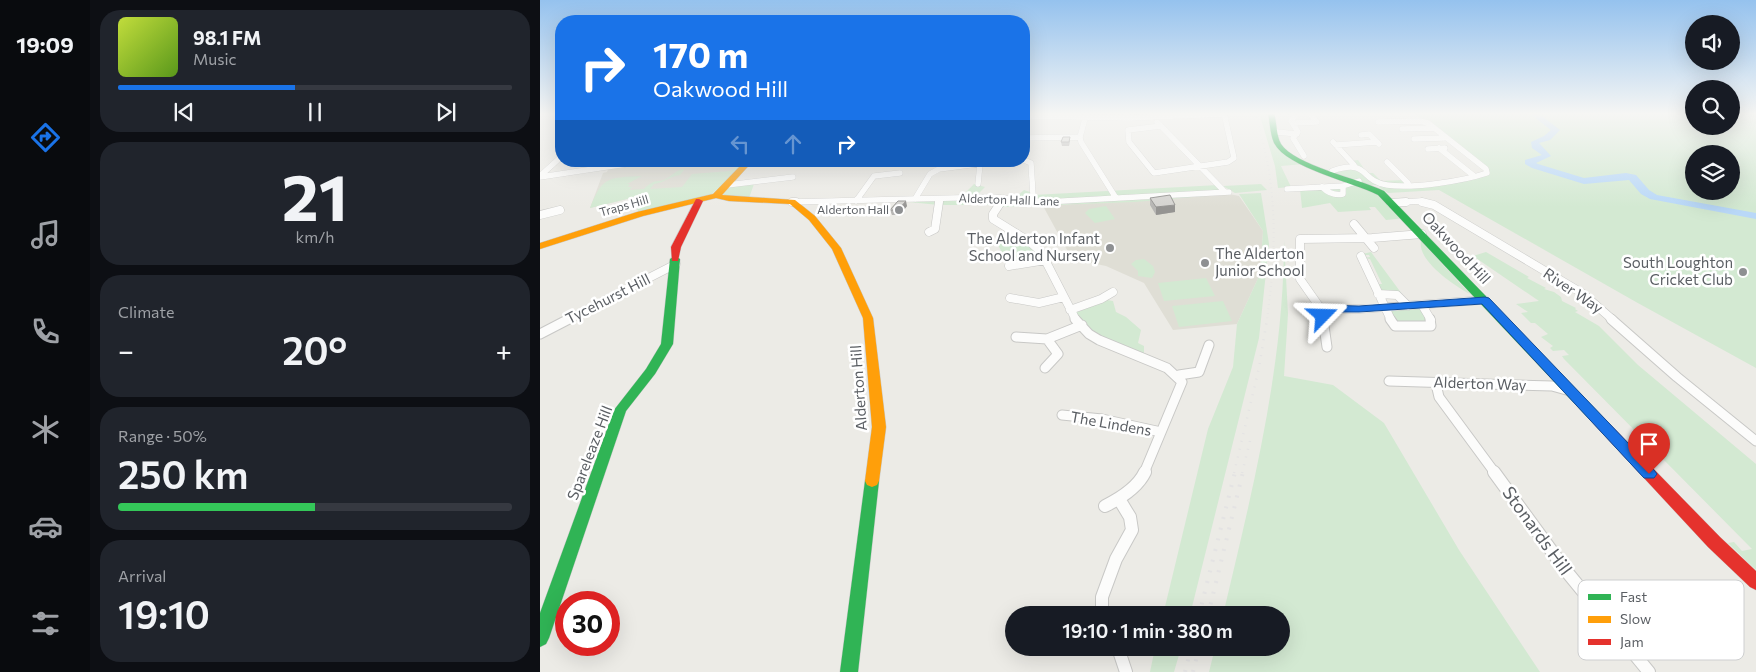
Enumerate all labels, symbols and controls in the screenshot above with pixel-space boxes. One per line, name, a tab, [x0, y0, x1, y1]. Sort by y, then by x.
map controls	[1685, 15, 1740, 200]
button: sound	[1685, 15, 1740, 70]
text: 98.1 FM	[193, 26, 261, 49]
text: 19:09	[16, 31, 74, 58]
text: 170 m	[653, 32, 748, 75]
icon: right	[570, 35, 635, 100]
text: Music	[193, 49, 237, 68]
text: Oakwood Hill	[653, 75, 788, 102]
button: search	[1685, 80, 1740, 135]
icon: previous	[170, 98, 198, 126]
icon: pause	[301, 98, 329, 126]
icon: next	[432, 98, 460, 126]
icon: directions	[28, 120, 63, 155]
icon: left	[726, 130, 754, 158]
icon: ahead	[779, 130, 807, 158]
icon: right	[832, 130, 860, 158]
button: layers	[1685, 145, 1740, 200]
text: 21	[282, 155, 348, 234]
street label: Alderton Hall Lane	[959, 190, 1060, 208]
street label: Traps Hill	[597, 191, 650, 219]
place label: Alderton Hall	[817, 202, 889, 216]
marker: Alderton Hall	[893, 204, 905, 216]
street label: Oakwood Hill	[1419, 207, 1495, 287]
icon: music	[28, 217, 63, 252]
text: km/h	[296, 227, 334, 246]
place label: The Alderton Infant School and Nursery	[967, 229, 1100, 264]
marker: The Alderton Infant School and Nursery	[1104, 242, 1116, 254]
place label: The Alderton Junior School	[1215, 244, 1305, 279]
place label: South Loughton Cricket Club	[1623, 253, 1733, 288]
marker: The Alderton Junior School	[1199, 257, 1211, 269]
street label: River Way	[1540, 264, 1607, 317]
marker: South Loughton Cricket Club	[1737, 266, 1749, 278]
street label: Tycehurst Hill	[562, 269, 653, 327]
position arrow	[1296, 289, 1348, 341]
text: Climate	[118, 302, 174, 321]
icon: phone	[28, 314, 63, 349]
text: 20°	[282, 326, 347, 373]
text: −	[118, 333, 134, 367]
text: +	[496, 333, 512, 367]
street label: Alderton Hill	[846, 345, 870, 432]
street label: Alderton Way	[1433, 372, 1527, 394]
street label: Spareleaze Hill	[563, 403, 615, 502]
street label: The Lindens	[1069, 407, 1153, 439]
icon: climate	[28, 412, 63, 447]
pin	[1628, 423, 1670, 474]
text: Range · 50%	[118, 426, 207, 445]
icon: arrive	[1635, 430, 1663, 458]
text: 250 km	[118, 450, 248, 497]
street label: Stonards Hill	[1498, 482, 1577, 579]
icon: car	[28, 509, 63, 544]
text: Arrival	[118, 566, 166, 585]
legend	[1578, 580, 1744, 660]
text: Fast	[1620, 588, 1647, 605]
text: 19:10	[118, 590, 210, 637]
speed limit sign: 30	[555, 591, 620, 656]
icon: filters	[28, 606, 63, 641]
text: Slow	[1620, 610, 1651, 627]
text: 19:10 · 1 min · 380 m	[1062, 619, 1233, 642]
text: Jam	[1620, 633, 1644, 650]

